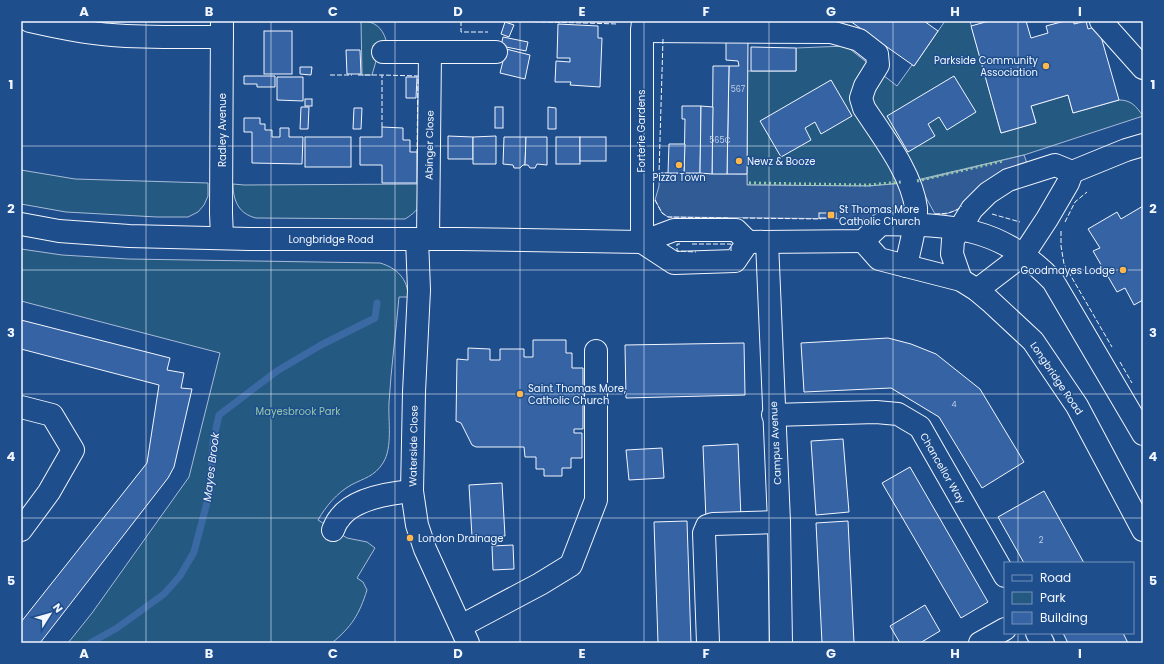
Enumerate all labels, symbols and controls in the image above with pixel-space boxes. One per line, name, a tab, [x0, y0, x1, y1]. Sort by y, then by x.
text: A	[79, 2, 89, 21]
text: B	[205, 2, 214, 21]
text: C	[328, 2, 338, 21]
text: D	[453, 2, 463, 21]
text: E	[578, 2, 586, 21]
text: F	[702, 2, 710, 21]
text: G	[826, 2, 836, 21]
text: H	[950, 2, 960, 21]
text: I	[1078, 2, 1082, 21]
place label: Parkside Community Association	[934, 53, 1038, 80]
marker: Parkside Community Association	[1041, 61, 1051, 71]
text: 1	[9, 75, 13, 94]
text: 1	[1151, 75, 1155, 94]
house number: 567	[731, 84, 746, 95]
street label: Forterie Gardens	[634, 90, 649, 172]
street label: Radley Avenue	[215, 93, 230, 167]
street label: Abinger Close	[421, 110, 438, 180]
house number: 565C	[709, 135, 731, 146]
place label: Newz & Booze	[747, 154, 815, 169]
marker: Newz & Booze	[734, 156, 744, 166]
marker: Pizza Town	[674, 160, 684, 170]
place label: Pizza Town	[652, 170, 706, 185]
text: 2	[7, 199, 15, 218]
text: 2	[1149, 199, 1157, 218]
place label: St Thomas More Catholic Church	[839, 202, 920, 229]
marker: St Thomas More Catholic Church	[826, 210, 836, 220]
street label: Longbridge Road	[288, 232, 374, 247]
place label: Goodmayes Lodge	[1020, 263, 1115, 278]
marker: Goodmayes Lodge	[1118, 265, 1128, 275]
text: 3	[7, 323, 15, 342]
text: 3	[1149, 323, 1157, 342]
street label: Longbridge Road	[1027, 339, 1087, 418]
place label: Saint Thomas More, Catholic Church	[528, 381, 626, 408]
marker: Saint Thomas More, Catholic Church	[515, 389, 525, 399]
house number: 4	[951, 399, 957, 410]
street label: Campus Avenue	[766, 401, 785, 485]
park label: Mayesbrook Park	[256, 404, 341, 419]
street label: Waterside Close	[405, 405, 422, 487]
water label: Mayes Brook	[199, 430, 223, 502]
street label: Chancellor Way	[916, 430, 969, 507]
text: 4	[7, 447, 16, 466]
text: 4	[1149, 447, 1158, 466]
place label: London Drainage	[418, 531, 504, 546]
marker: London Drainage	[405, 533, 415, 543]
house number: 2	[1039, 535, 1044, 546]
legend	[1004, 562, 1134, 634]
text: Road	[1040, 569, 1071, 586]
text: 5	[7, 571, 15, 590]
text: 5	[1149, 571, 1157, 590]
text: Park	[1040, 589, 1067, 606]
north arrow	[30, 594, 70, 634]
text: N	[49, 600, 67, 616]
text: Building	[1040, 609, 1088, 626]
text: A	[79, 644, 89, 663]
text: B	[205, 644, 214, 663]
text: C	[328, 644, 338, 663]
text: D	[453, 644, 463, 663]
text: E	[578, 644, 586, 663]
text: F	[702, 644, 710, 663]
text: G	[826, 644, 836, 663]
text: H	[950, 644, 960, 663]
text: I	[1078, 644, 1082, 663]

